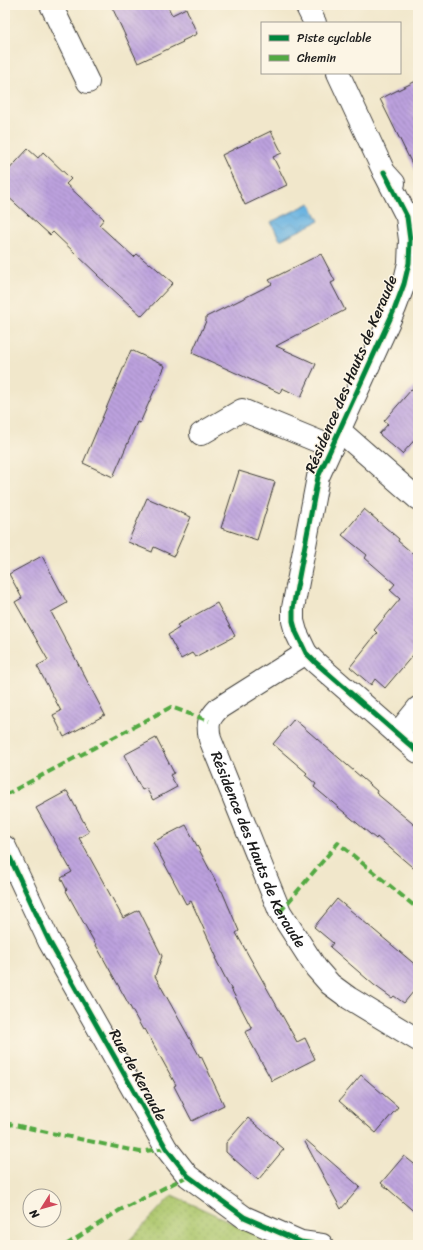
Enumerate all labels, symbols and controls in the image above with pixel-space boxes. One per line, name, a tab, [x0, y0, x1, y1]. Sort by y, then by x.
legend	[261, 22, 401, 74]
text: Piste cyclable	[297, 27, 371, 49]
text: Chemin	[297, 47, 336, 69]
street label: Résidence des Hauts de Keraude	[297, 271, 405, 477]
street label: Résidence des Hauts de Keraude	[203, 747, 313, 954]
street label: Rue de Keraude	[102, 1024, 174, 1126]
north arrow	[22, 1188, 62, 1228]
text: N	[24, 1205, 45, 1223]

